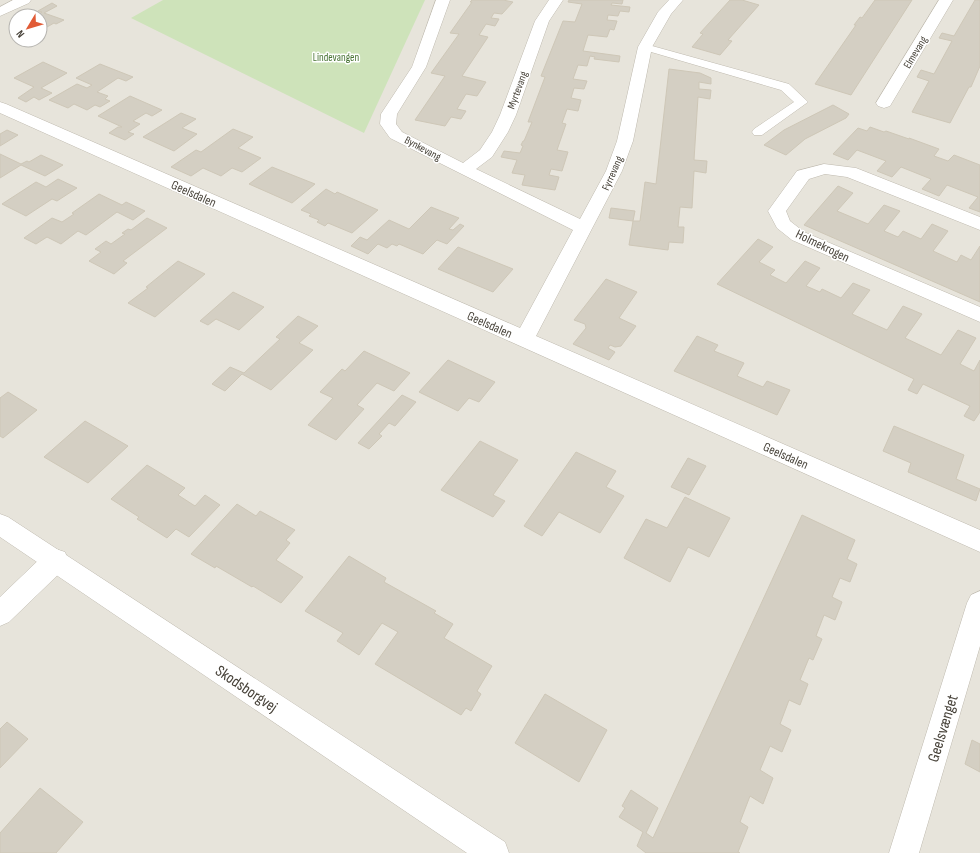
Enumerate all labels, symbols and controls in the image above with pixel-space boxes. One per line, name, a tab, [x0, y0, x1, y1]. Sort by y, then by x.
north arrow	[8, 8, 48, 48]
text: N	[14, 27, 27, 40]
street label: Elmevang	[901, 33, 930, 71]
park label: Lindevangen	[313, 51, 359, 64]
street label: Myrtevang	[505, 69, 530, 111]
street label: Bynkevang	[402, 133, 444, 164]
street label: Fyrrevang	[599, 153, 626, 192]
street label: Geelsdalen	[169, 177, 219, 211]
street label: Holmekrogen	[793, 226, 852, 266]
street label: Geelsdalen	[465, 308, 515, 342]
street label: Geelsdalen	[761, 439, 811, 473]
street label: Skodsborgvej	[212, 662, 281, 717]
street label: Geelsvænget	[924, 692, 963, 764]

